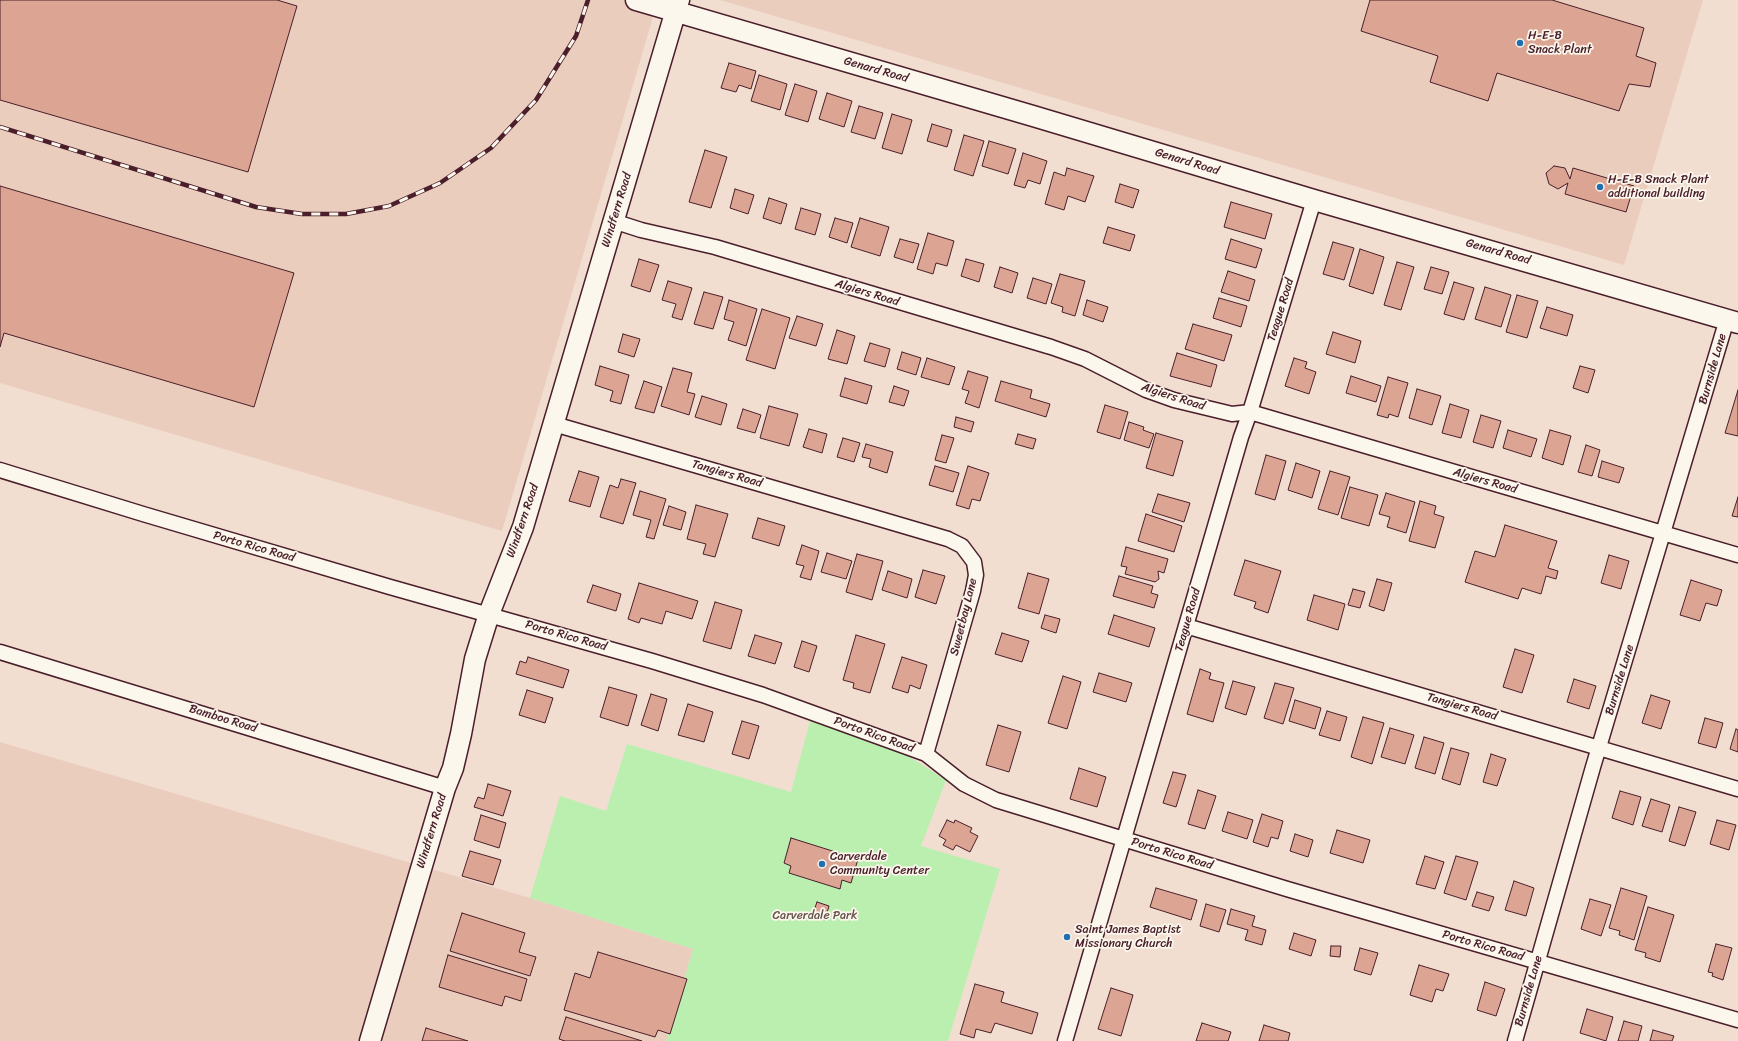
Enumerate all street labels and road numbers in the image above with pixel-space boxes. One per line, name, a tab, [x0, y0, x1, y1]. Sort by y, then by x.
street label: Genard Road	[842, 54, 910, 86]
street label: Genard Road	[1153, 145, 1221, 179]
street label: Windfern Road	[599, 171, 635, 249]
street label: Genard Road	[1464, 236, 1532, 268]
street label: Algiers Road	[833, 276, 901, 310]
street label: Teague Road	[1265, 277, 1297, 343]
street label: Burnside Lane	[1696, 332, 1730, 406]
street label: Algiers Road	[1139, 380, 1207, 414]
street label: Tangiers Road	[690, 457, 764, 491]
street label: Algiers Road	[1451, 465, 1519, 497]
street label: Windfern Road	[504, 482, 542, 560]
street label: Porto Rico Road	[212, 528, 296, 566]
street label: Sweetbay Lane	[947, 577, 981, 657]
street label: Teague Road	[1172, 587, 1204, 653]
street label: Porto Rico Road	[524, 617, 608, 655]
street label: Burnside Lane	[1602, 643, 1638, 717]
street label: Tangiers Road	[1425, 690, 1499, 724]
street label: Bamboo Road	[187, 702, 259, 736]
street label: Porto Rico Road	[832, 714, 916, 756]
street label: Windfern Road	[414, 792, 450, 870]
street label: Porto Rico Road	[1130, 835, 1214, 873]
street label: Porto Rico Road	[1441, 927, 1525, 965]
street label: Burnside Lane	[1512, 954, 1546, 1028]

